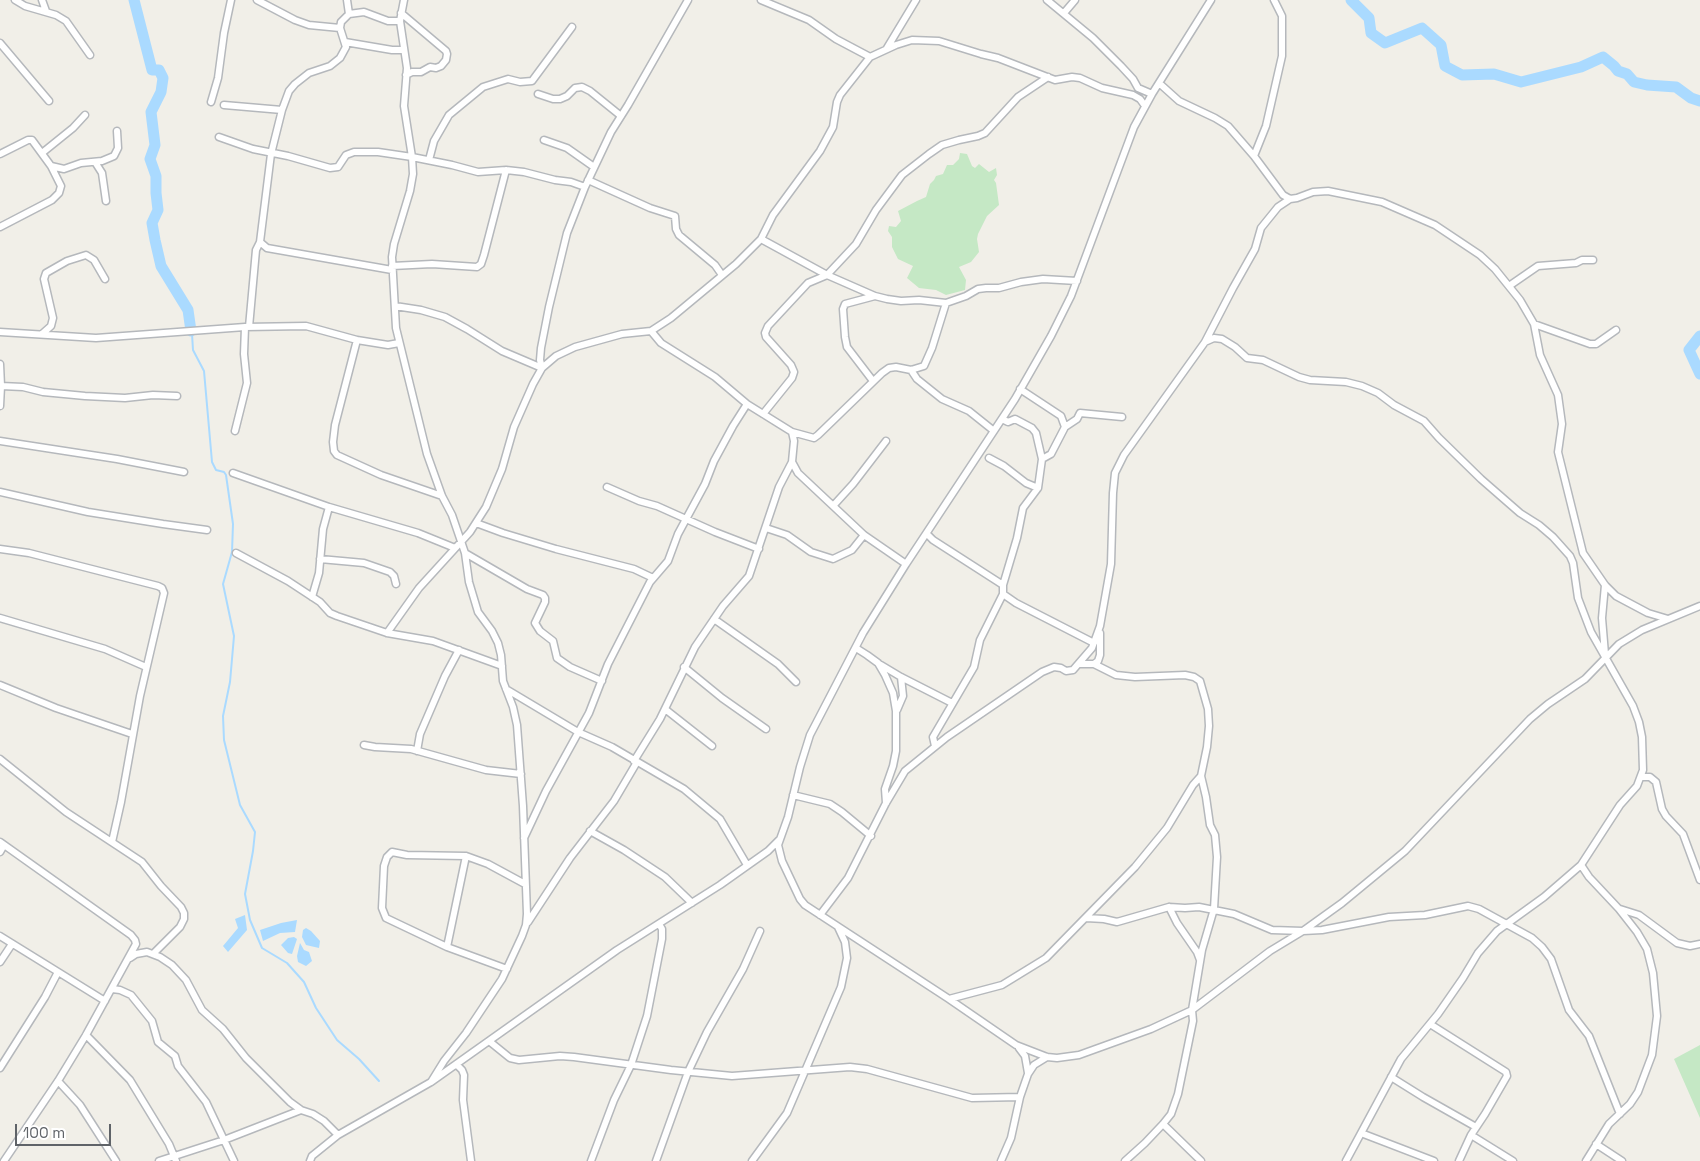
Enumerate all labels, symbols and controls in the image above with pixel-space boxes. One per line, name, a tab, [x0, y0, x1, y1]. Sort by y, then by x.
scale bar	[18, 1114, 114, 1146]
text: 100 m	[23, 1123, 65, 1142]

